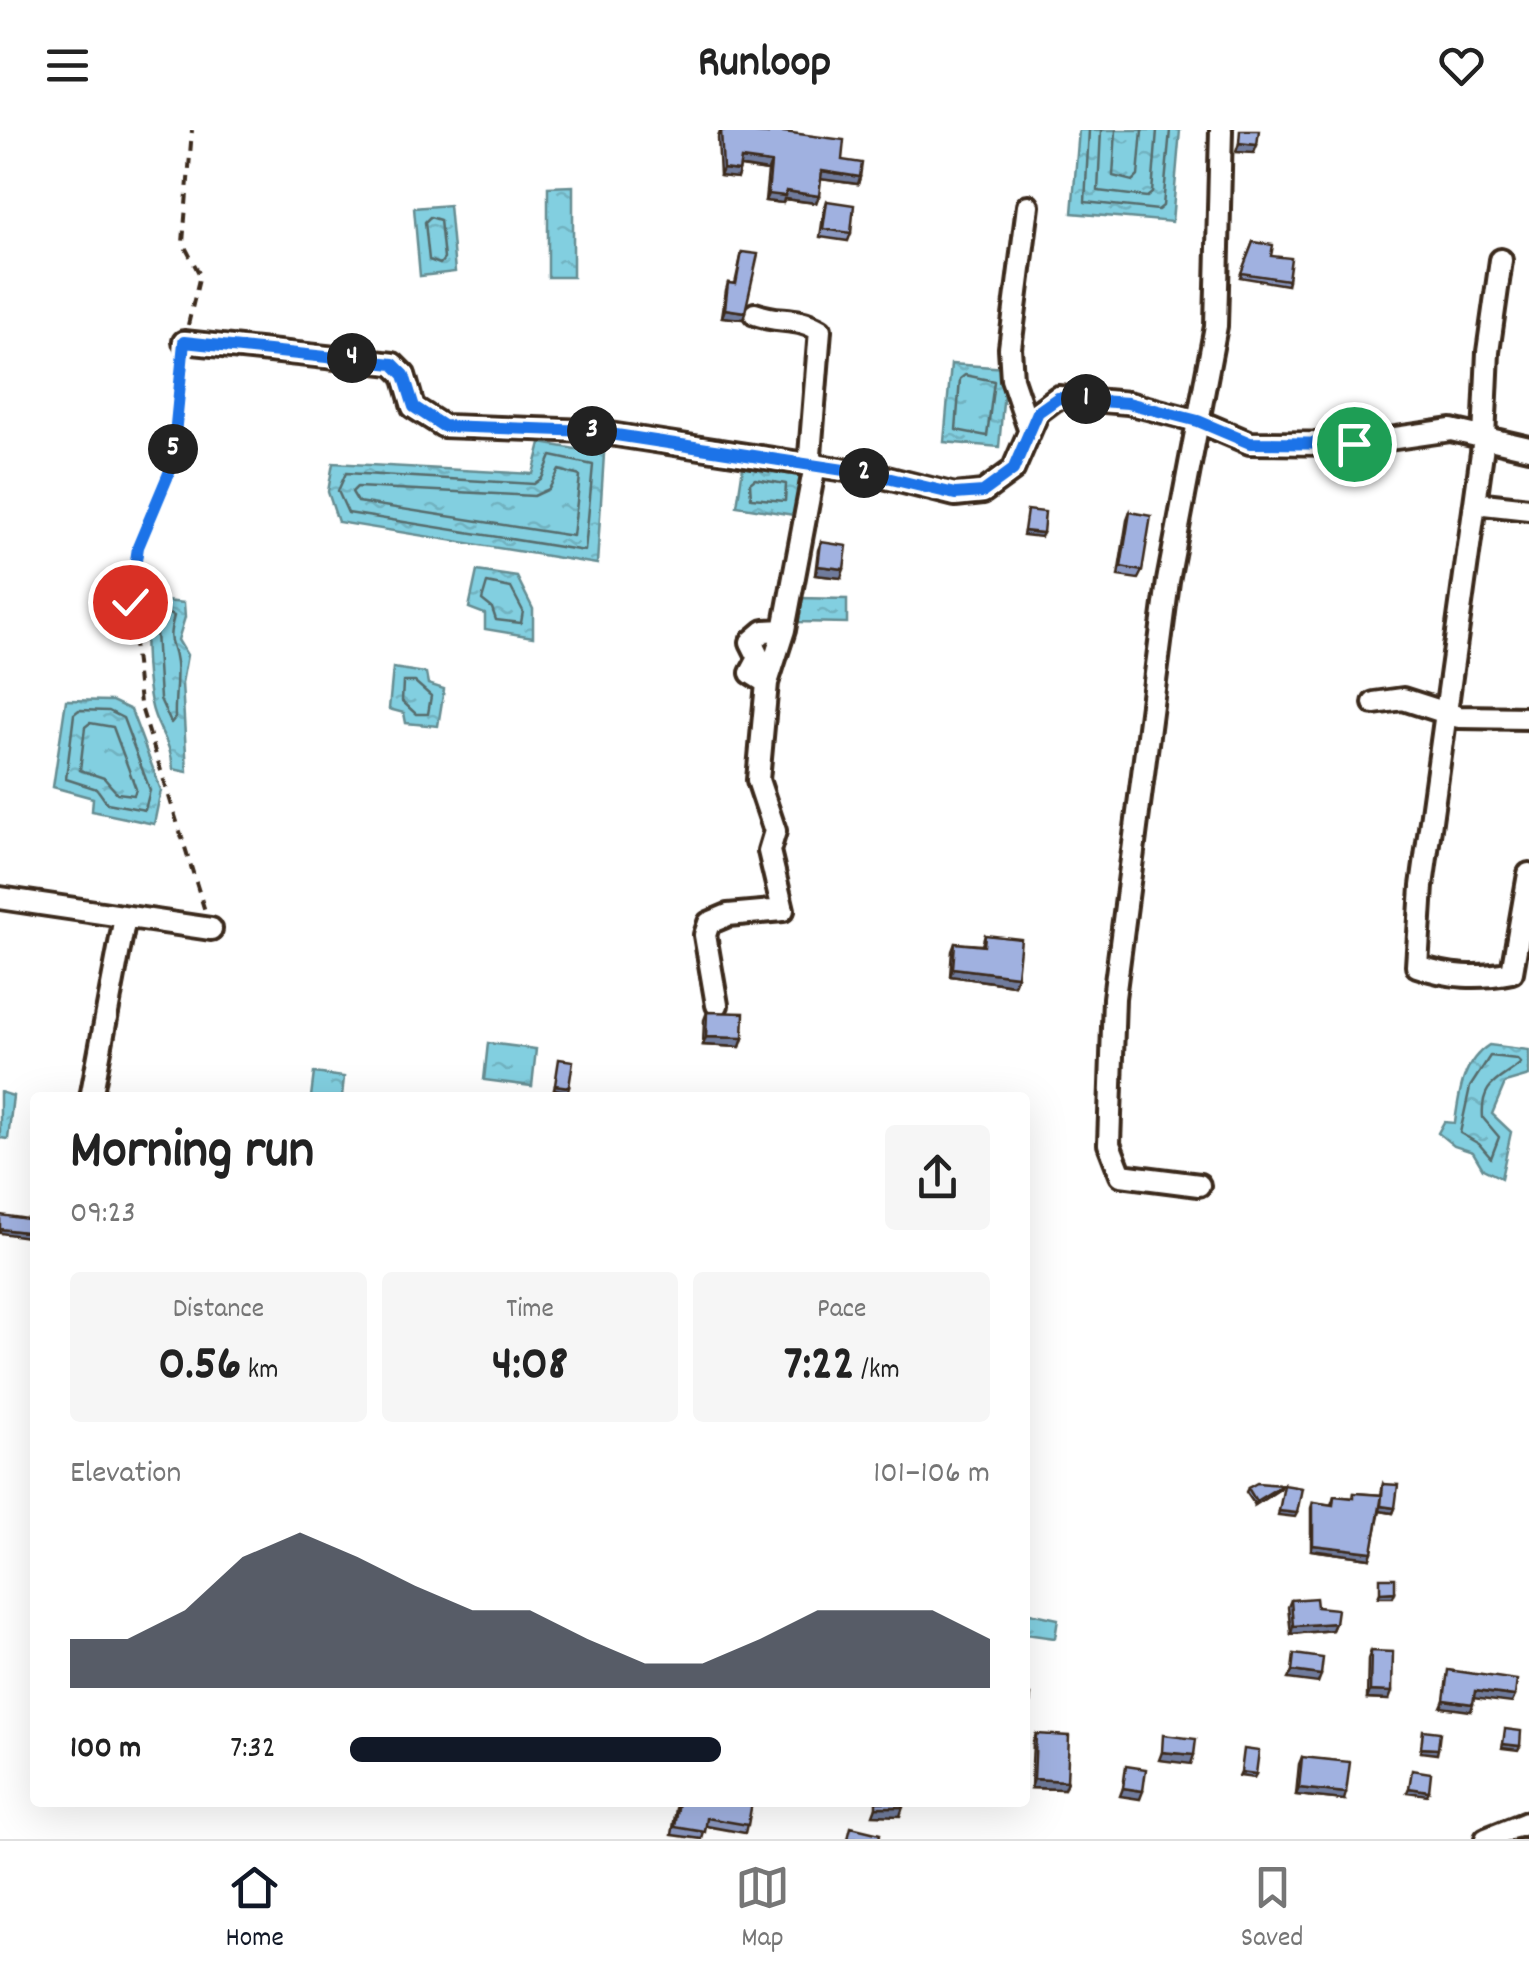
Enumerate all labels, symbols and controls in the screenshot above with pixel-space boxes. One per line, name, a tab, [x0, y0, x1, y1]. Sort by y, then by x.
text: Runloop	[698, 33, 831, 97]
icon: menu	[40, 38, 95, 93]
icon: heart	[1434, 38, 1489, 93]
pin: 4	[327, 333, 377, 383]
text: 4	[346, 338, 358, 378]
pin: 1	[1061, 374, 1111, 424]
text: 1	[1083, 379, 1089, 419]
pin	[1312, 402, 1397, 487]
pin: 3	[567, 406, 617, 456]
text: 3	[586, 411, 598, 451]
icon: arrive	[1327, 417, 1382, 472]
pin: 5	[148, 424, 198, 474]
text: 5	[167, 429, 179, 469]
pin: 2	[839, 448, 889, 498]
text: 2	[858, 453, 870, 493]
pin	[88, 560, 173, 645]
icon: check	[103, 575, 158, 630]
text: Morning run	[70, 1115, 314, 1194]
button: share	[885, 1125, 990, 1230]
text: 09:23	[70, 1192, 136, 1238]
text: Distance	[173, 1291, 264, 1331]
text: Time	[506, 1291, 554, 1331]
text: Pace	[817, 1291, 866, 1331]
text: 0.56	[158, 1331, 241, 1403]
text: 4:08	[492, 1331, 568, 1403]
text: 7:22	[784, 1331, 855, 1403]
text: km	[241, 1352, 279, 1392]
text: /km	[855, 1352, 900, 1392]
text: Elevation	[70, 1452, 181, 1498]
text: 101–106 m	[873, 1452, 990, 1498]
text: 100 m	[70, 1727, 141, 1773]
text: 7:32	[230, 1727, 276, 1773]
tab: Home	[226, 1860, 284, 1960]
tab: Map	[735, 1860, 790, 1960]
tab: Saved	[1241, 1860, 1303, 1960]

